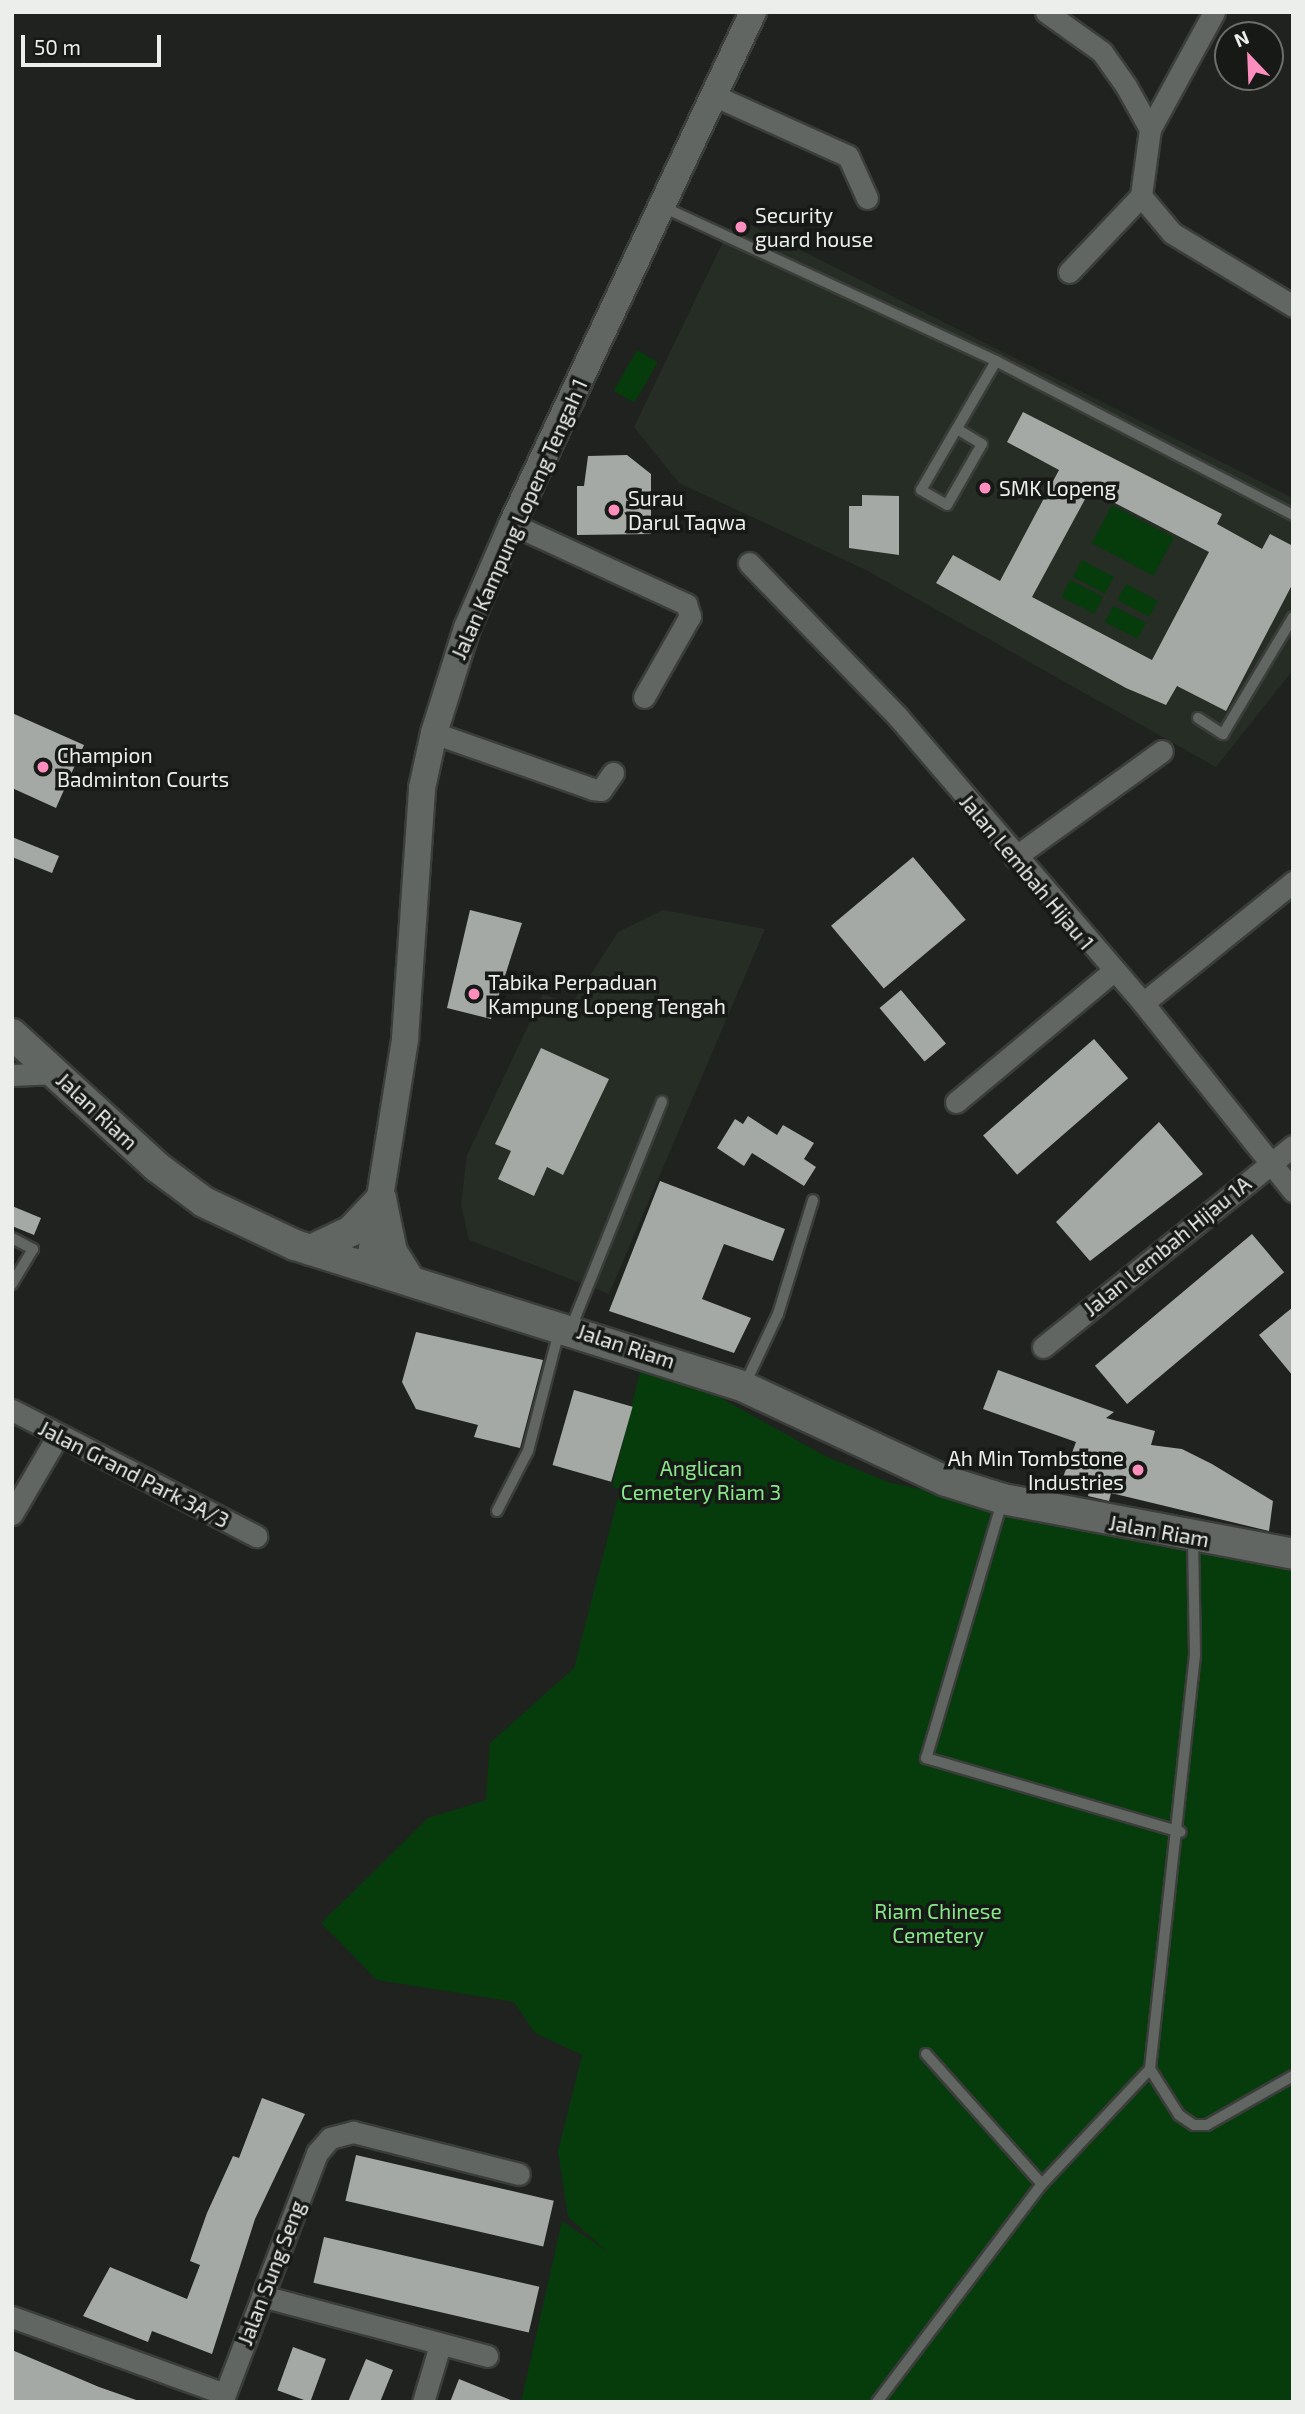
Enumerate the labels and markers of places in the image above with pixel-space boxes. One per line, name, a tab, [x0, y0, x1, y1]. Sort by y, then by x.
place label: Security guard house	[755, 202, 873, 252]
marker: Security guard house	[733, 219, 749, 235]
place label: SMK Lopeng	[999, 475, 1116, 501]
marker: SMK Lopeng	[977, 480, 993, 496]
place label: Surau Darul Taqwa	[628, 485, 747, 535]
marker: Surau Darul Taqwa	[606, 502, 622, 518]
place label: Champion Badminton Courts	[57, 742, 229, 792]
marker: Champion Badminton Courts	[35, 759, 51, 775]
place label: Tabika Perpaduan Kampung Lopeng Tengah	[488, 969, 726, 1019]
marker: Tabika Perpaduan Kampung Lopeng Tengah	[466, 986, 482, 1002]
place label: Ah Min Tombstone Industries	[947, 1445, 1124, 1495]
marker: Ah Min Tombstone Industries	[1130, 1462, 1146, 1478]

